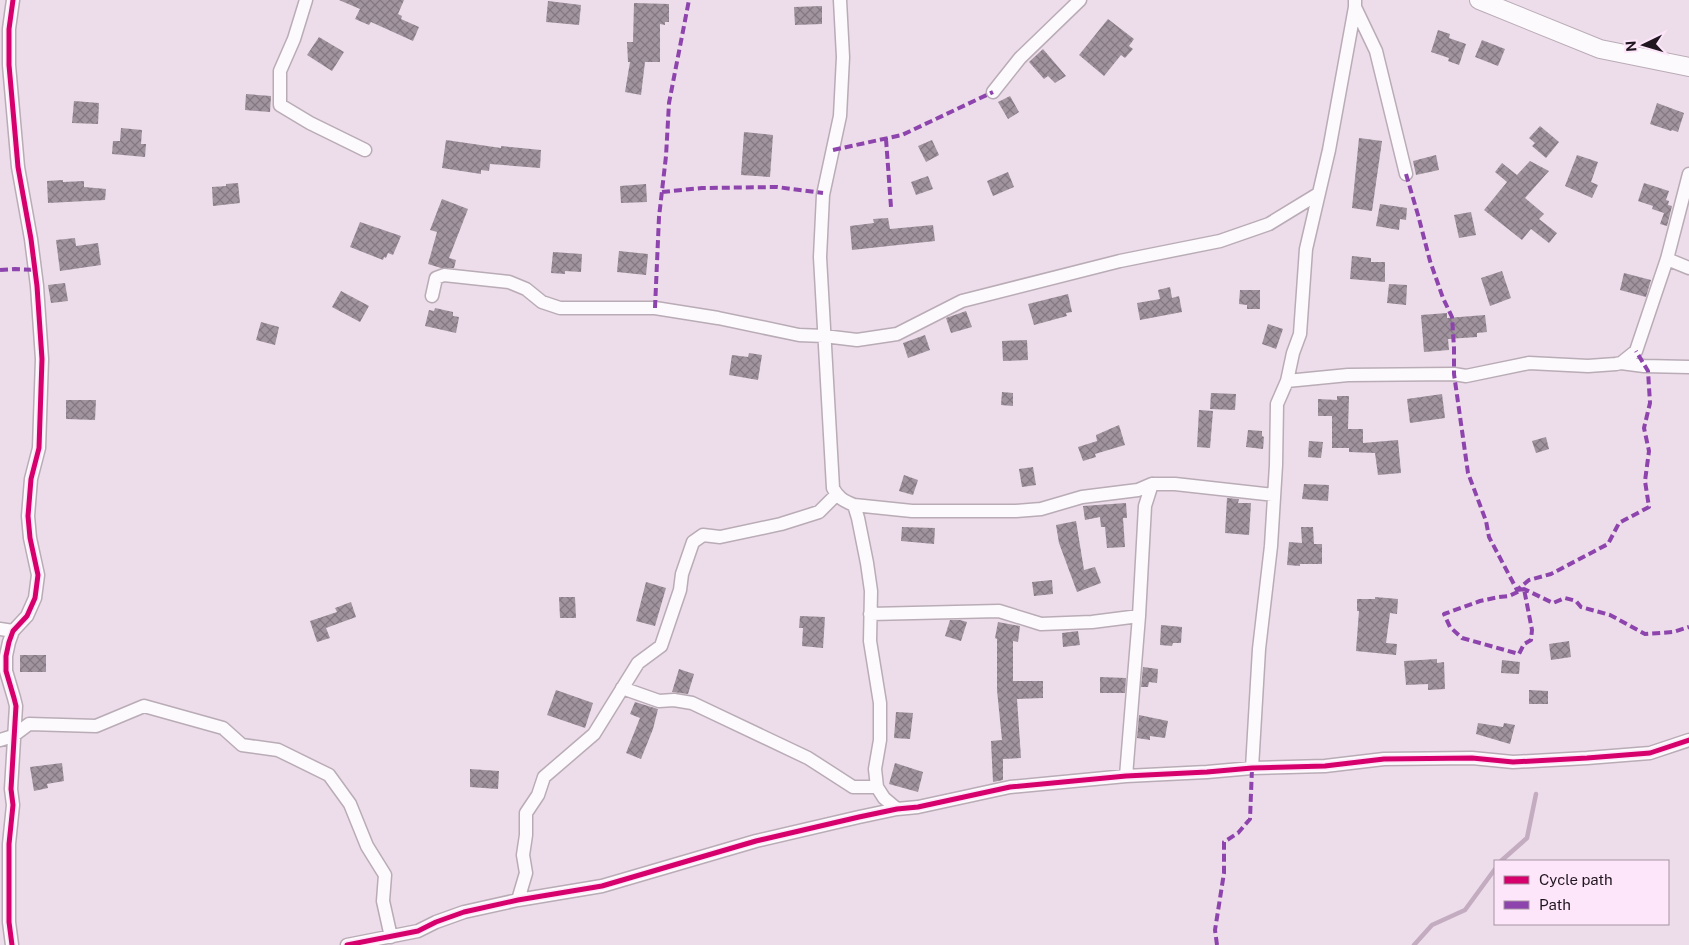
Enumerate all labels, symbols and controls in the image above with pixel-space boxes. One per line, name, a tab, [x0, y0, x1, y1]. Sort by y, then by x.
north arrow	[1619, 20, 1669, 70]
text: N	[1623, 40, 1639, 52]
legend	[1494, 860, 1669, 925]
text: Cycle path	[1539, 871, 1613, 888]
text: Path	[1539, 896, 1571, 913]

